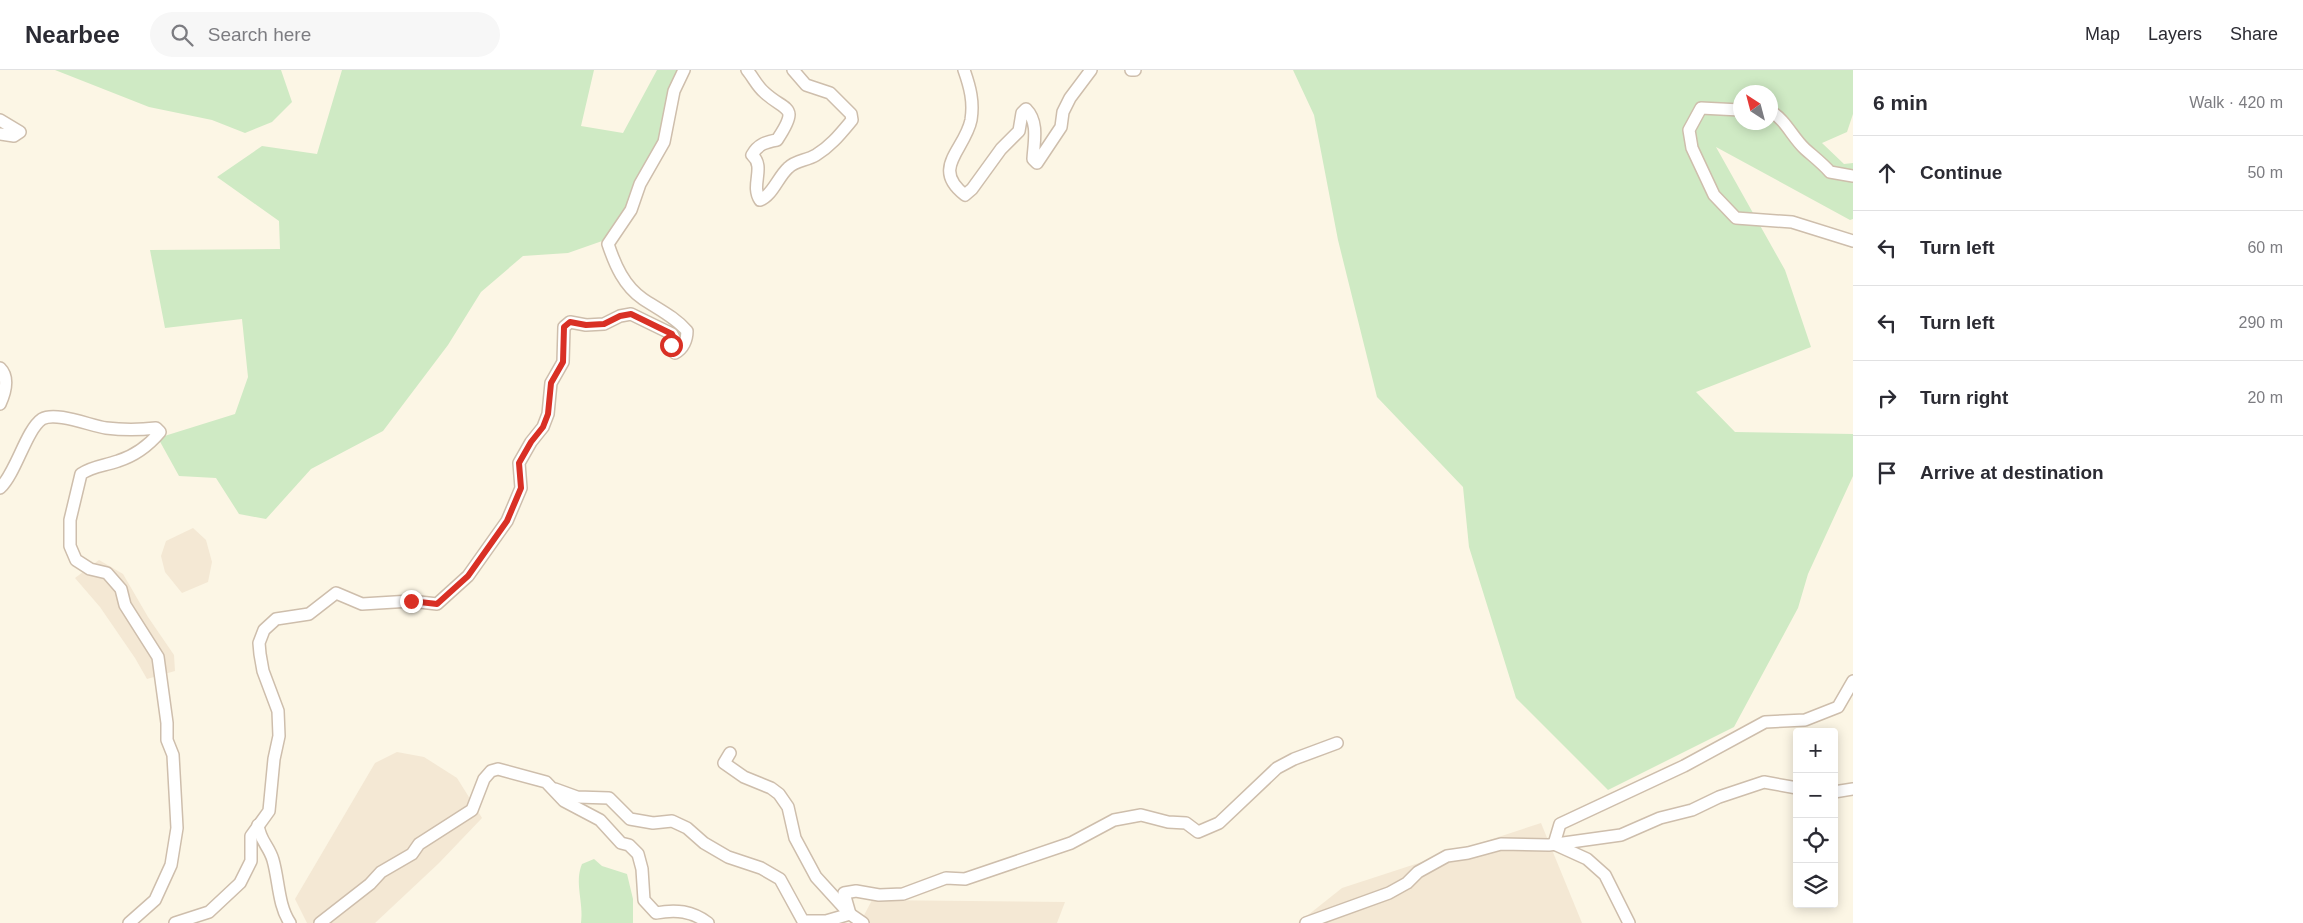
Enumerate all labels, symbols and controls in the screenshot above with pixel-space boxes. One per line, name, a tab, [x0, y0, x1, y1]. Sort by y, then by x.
search box	[150, 12, 500, 57]
text: Nearbee	[25, 21, 120, 48]
icon: search	[168, 21, 196, 49]
text: Search here	[208, 24, 311, 45]
text: Map	[2085, 24, 2120, 44]
text: Layers	[2148, 24, 2202, 44]
text: Share	[2230, 24, 2278, 44]
north arrow	[1733, 85, 1778, 130]
text: 6 min	[1873, 91, 1928, 114]
text: Walk · 420 m	[2189, 94, 2283, 111]
icon: ahead	[1873, 159, 1901, 187]
text: Continue	[1920, 162, 2002, 183]
text: 50 m	[2247, 164, 2283, 181]
icon: left	[1873, 234, 1901, 262]
text: Turn left	[1920, 237, 1995, 258]
text: 60 m	[2247, 239, 2283, 256]
icon: left	[1873, 309, 1901, 337]
text: Turn left	[1920, 312, 1995, 333]
text: 290 m	[2239, 314, 2283, 331]
route start	[660, 334, 683, 357]
icon: right	[1873, 384, 1901, 412]
text: Turn right	[1920, 387, 2008, 408]
text: 20 m	[2247, 389, 2283, 406]
icon: arrive	[1873, 459, 1901, 487]
text: Arrive at destination	[1920, 462, 2104, 483]
route end	[400, 590, 423, 613]
map controls	[1793, 728, 1838, 908]
button: +	[1793, 728, 1838, 773]
button: −	[1793, 773, 1838, 818]
button: locate	[1793, 818, 1838, 863]
button: layers	[1793, 863, 1838, 908]

